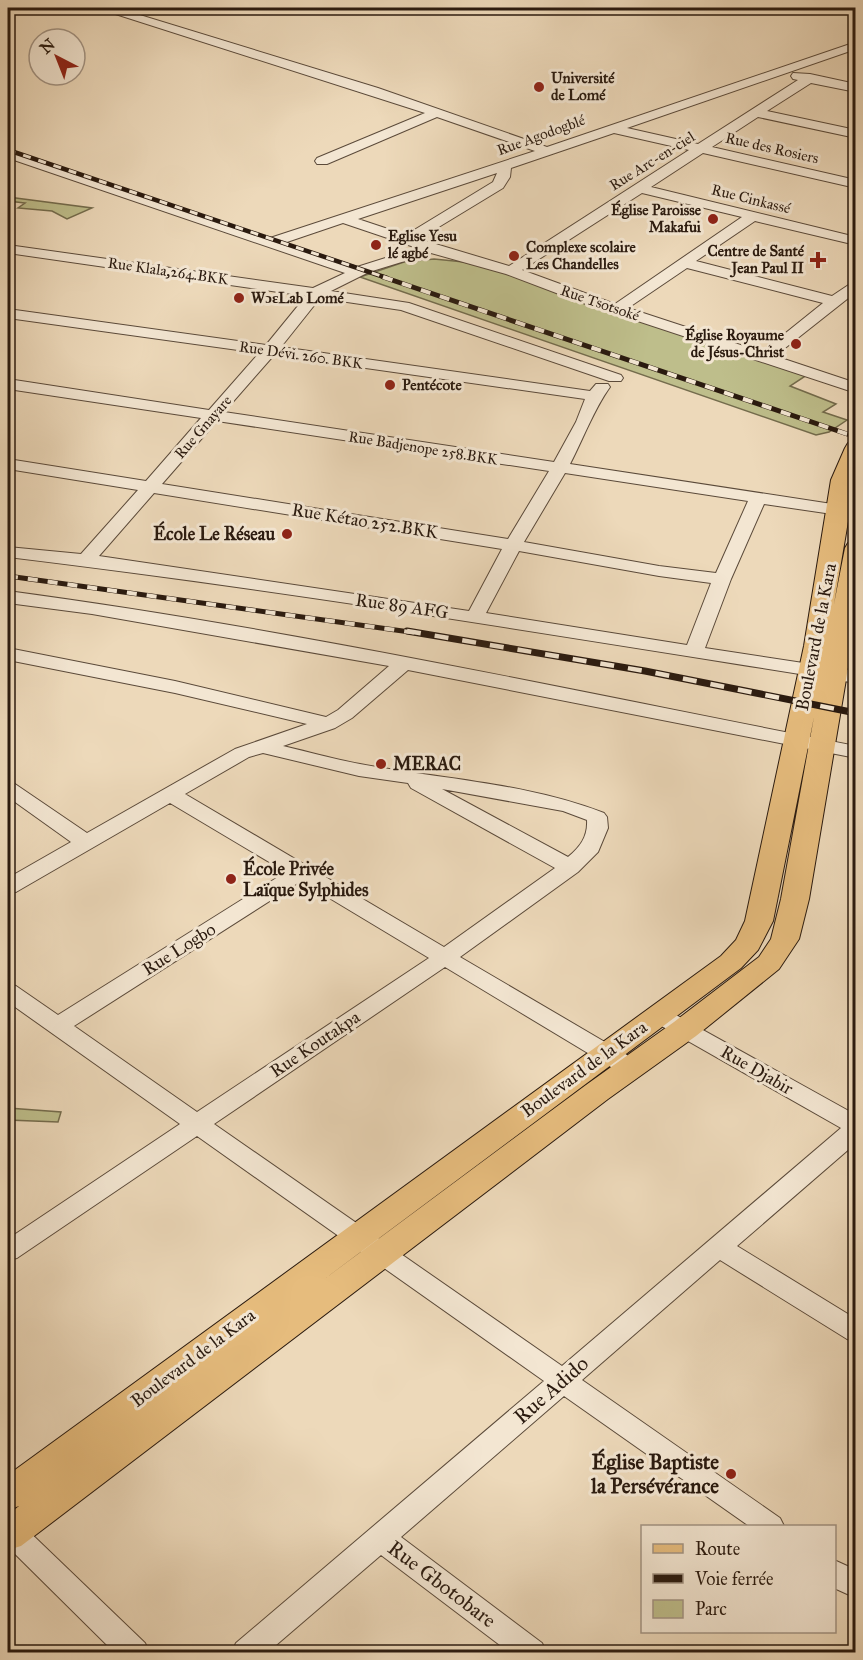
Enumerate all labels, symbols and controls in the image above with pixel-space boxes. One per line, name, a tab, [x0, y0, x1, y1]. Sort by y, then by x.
north arrow	[27, 27, 87, 87]
text: N	[36, 34, 59, 58]
place label: Université de Lomé	[551, 69, 615, 104]
marker: Université de Lomé	[532, 80, 546, 94]
street label: Rue Agodogblé	[495, 110, 588, 159]
street label: Rue Arc-en-ciel	[606, 127, 699, 194]
street label: Rue des Rosiers	[724, 129, 820, 167]
street label: Rue Cinkassé	[710, 180, 793, 218]
place label: Église Paroisse Makafui	[611, 200, 702, 236]
marker: Église Paroisse Makafui	[706, 212, 720, 226]
place label: Eglise Yesu lé agbé	[387, 227, 457, 263]
marker: Eglise Yesu lé agbé	[369, 238, 383, 252]
place label: Complexe scolaire Les Chandelles	[526, 238, 637, 273]
place label: Centre de Santé Jean Paul II	[708, 242, 805, 278]
marker: Complexe scolaire Les Chandelles	[507, 249, 521, 263]
marker: Centre de Santé Jean Paul II	[809, 251, 827, 269]
street label: Rue Klala,264.BKK	[107, 254, 230, 288]
street label: Rue Tsotsoké	[558, 281, 643, 325]
place label: WɔɛLab Lomé	[251, 289, 344, 307]
marker: WɔɛLab Lomé	[232, 291, 246, 305]
place label: Église Royaume de Jésus-Christ	[685, 325, 785, 362]
street label: Rue Dévi. 260. BKK	[238, 337, 364, 373]
marker: Église Royaume de Jésus-Christ	[789, 337, 803, 351]
place label: Pentécote	[402, 376, 462, 394]
marker: Pentécote	[383, 378, 397, 392]
street label: Rue Gnayare	[171, 392, 235, 462]
street label: Rue Badjenope 258.BKK	[347, 427, 499, 469]
street label: Rue Kétao 252.BKK	[290, 499, 441, 544]
place label: École Le Réseau	[153, 520, 275, 545]
marker: École Le Réseau	[280, 527, 294, 541]
street label: Boulevard de la Kara	[791, 561, 841, 713]
street label: Rue 89 AFG	[354, 589, 450, 623]
place label: MERAC	[393, 753, 461, 775]
marker: MERAC	[374, 757, 388, 771]
place label: École Privée Laïque Sylphides	[243, 855, 369, 902]
marker: École Privée Laïque Sylphides	[224, 872, 238, 886]
street label: Rue Logbo	[138, 918, 220, 981]
street label: Rue Koutakpa	[266, 1006, 364, 1082]
street label: Boulevard de la Kara	[517, 1016, 652, 1122]
street label: Rue Djabir	[717, 1040, 797, 1100]
street label: Boulevard de la Kara	[126, 1304, 260, 1412]
street label: Rue Adido	[508, 1350, 594, 1430]
place label: Église Baptiste la Persévérance	[590, 1448, 719, 1499]
marker: Église Baptiste la Persévérance	[724, 1467, 738, 1481]
legend	[641, 1525, 836, 1633]
street label: Rue Gbotobare	[383, 1535, 502, 1633]
text: Route	[695, 1538, 740, 1560]
text: Voie ferrée	[694, 1568, 774, 1590]
text: Parc	[695, 1598, 727, 1620]

